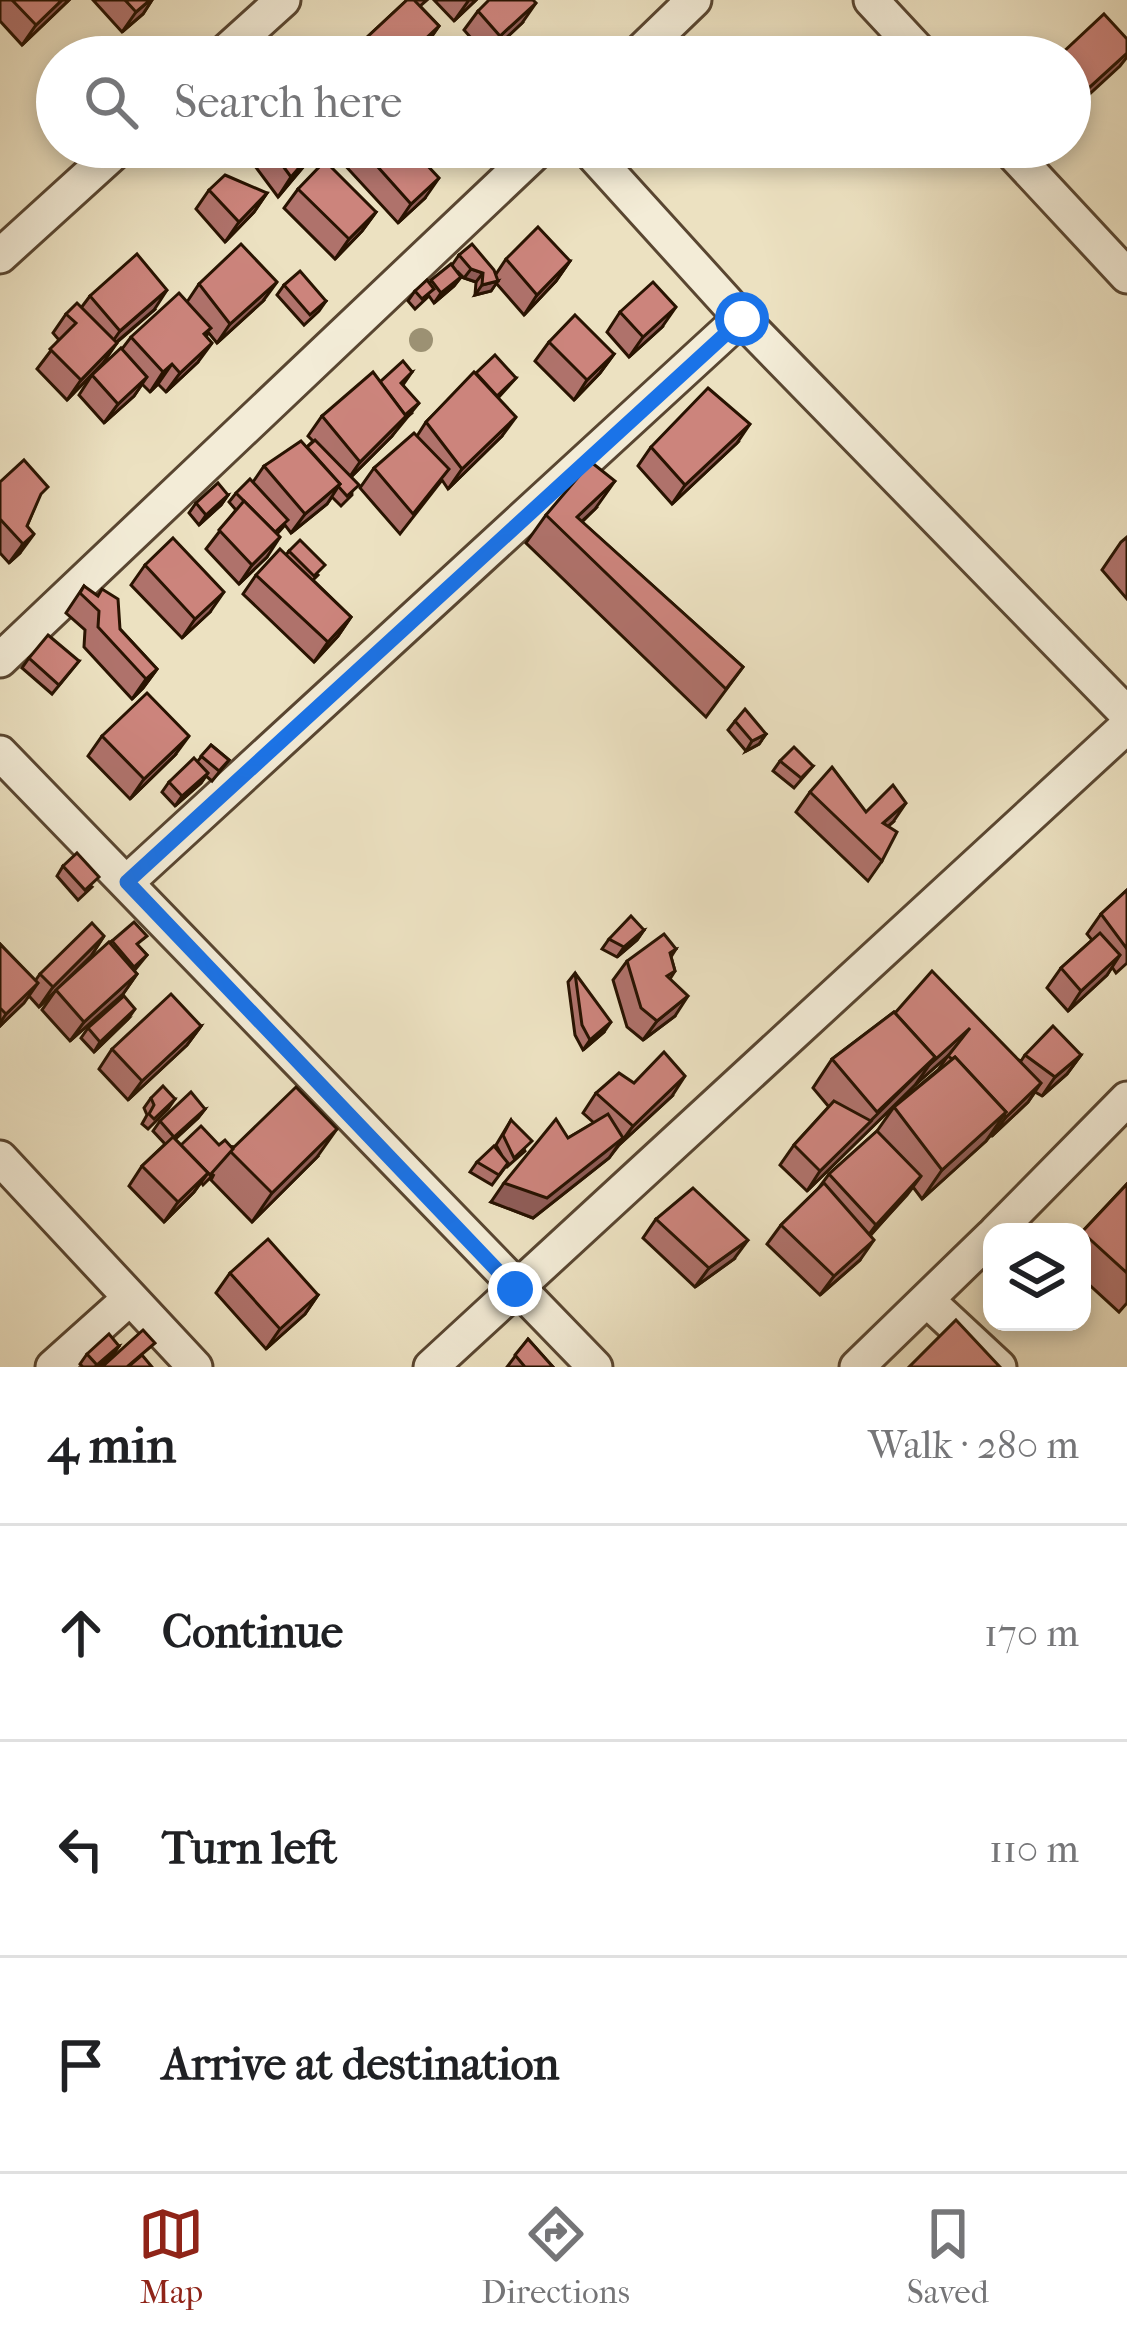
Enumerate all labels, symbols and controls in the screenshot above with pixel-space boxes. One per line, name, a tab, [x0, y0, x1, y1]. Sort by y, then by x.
search box	[36, 36, 1091, 168]
icon: search	[78, 69, 144, 135]
text: Search here	[174, 76, 402, 129]
route start	[715, 292, 769, 346]
map controls	[983, 1223, 1091, 1331]
button: layers	[983, 1223, 1091, 1331]
route end	[488, 1262, 542, 1316]
text: 4 min	[48, 1415, 176, 1475]
text: Walk · 280 m	[868, 1422, 1079, 1468]
icon: ahead	[48, 1600, 114, 1666]
text: Continue	[162, 1606, 343, 1659]
text: 170 m	[984, 1610, 1079, 1656]
icon: left	[48, 1816, 114, 1882]
text: Turn left	[162, 1822, 337, 1875]
text: 110 m	[989, 1826, 1079, 1872]
icon: arrive	[48, 2032, 114, 2098]
text: Arrive at destination	[162, 2038, 559, 2091]
tab: Map	[138, 2201, 204, 2312]
tab: Directions	[481, 2201, 630, 2312]
tab: Saved	[907, 2201, 989, 2312]

